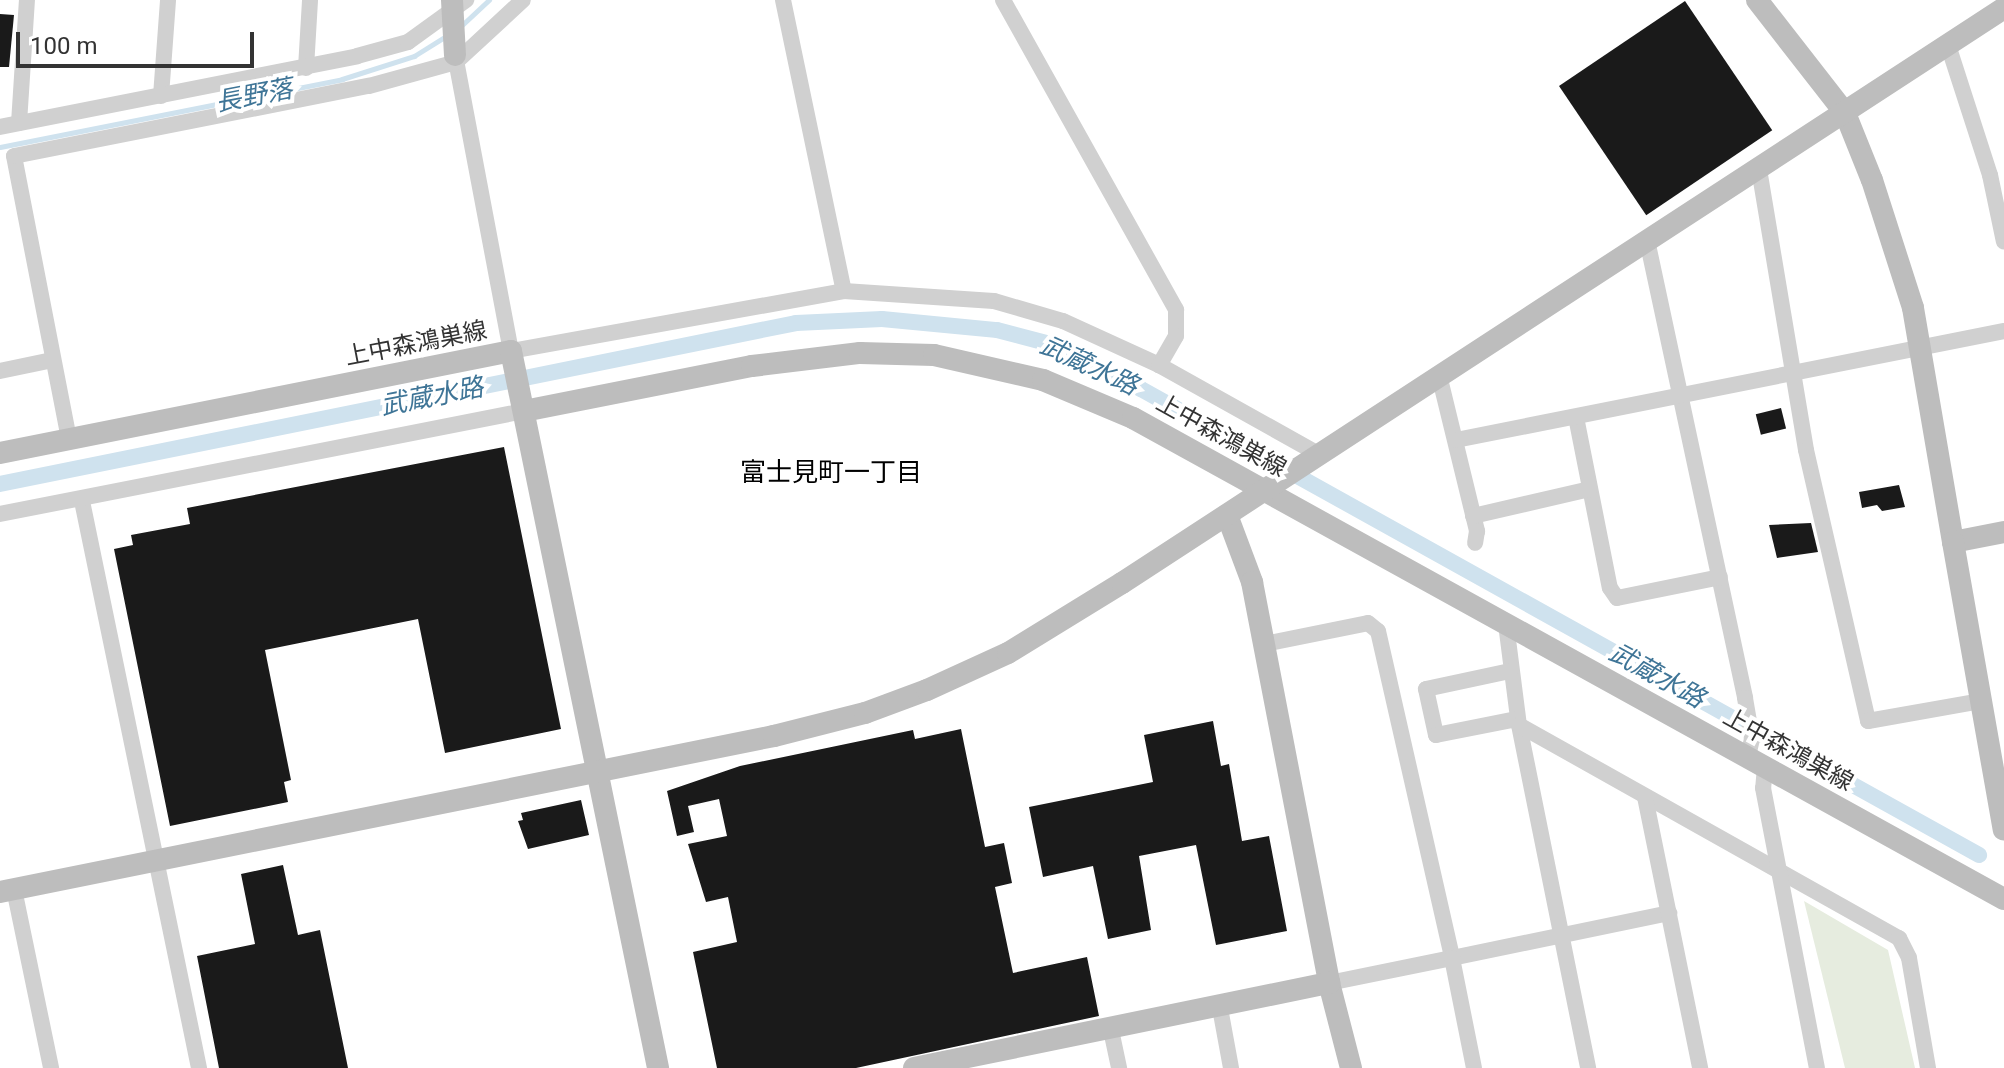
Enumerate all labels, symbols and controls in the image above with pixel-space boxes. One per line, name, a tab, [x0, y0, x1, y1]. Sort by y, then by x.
scale bar	[20, 16, 258, 66]
text: 100 m	[30, 32, 97, 60]
water label: 長野落	[213, 73, 295, 119]
street label: 上中森鴻巣線	[343, 316, 489, 372]
water label: 武蔵水路	[1035, 330, 1143, 402]
water label: 武蔵水路	[378, 372, 486, 422]
street label: 上中森鴻巣線	[1151, 388, 1291, 484]
district label: 富士見町一丁目	[740, 457, 922, 489]
water label: 武蔵水路	[1604, 637, 1710, 715]
street label: 上中森鴻巣線	[1718, 702, 1858, 798]

